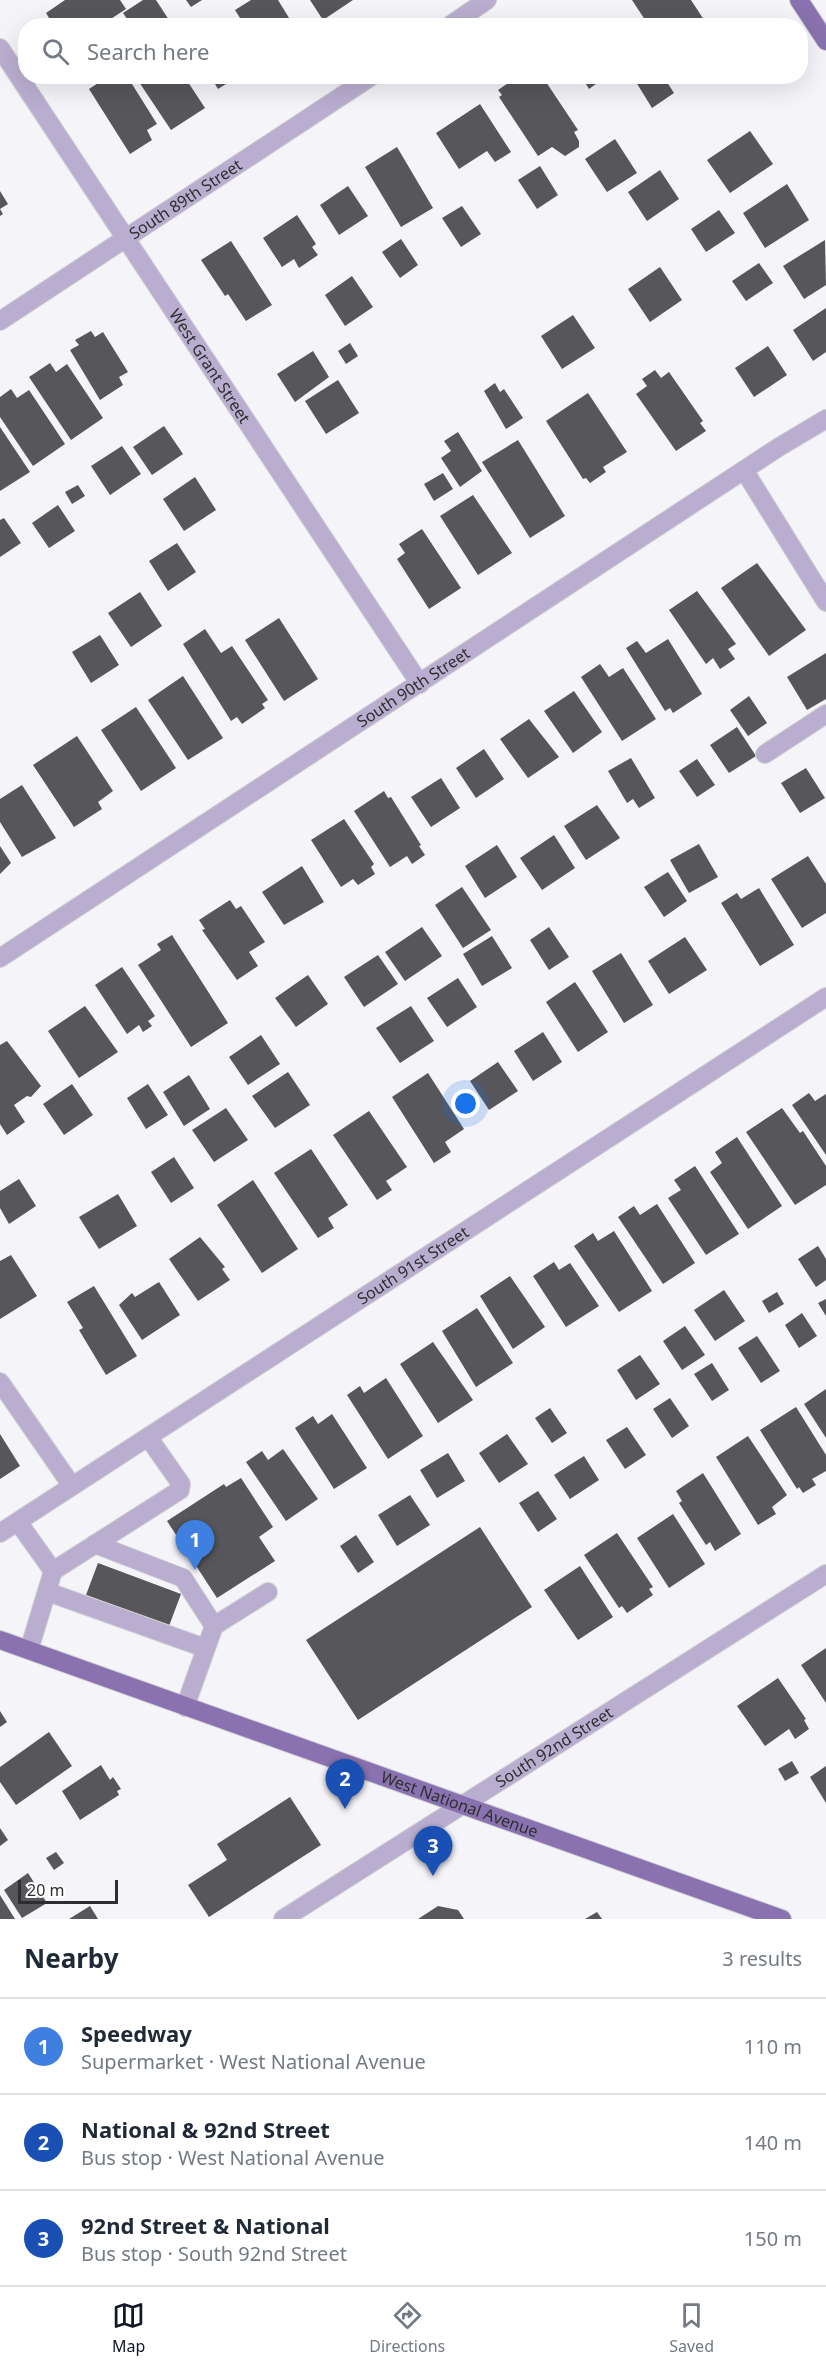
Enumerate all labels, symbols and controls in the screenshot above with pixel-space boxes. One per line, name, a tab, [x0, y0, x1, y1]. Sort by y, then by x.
search box	[18, 18, 808, 84]
icon: search	[39, 35, 72, 68]
text: Search here	[87, 36, 209, 66]
street label: South 89th Street	[125, 154, 246, 244]
street label: West Grant Street	[164, 304, 256, 428]
street label: South 90th Street	[352, 642, 474, 732]
your location	[451, 1089, 480, 1118]
street label: South 91st Street	[353, 1221, 473, 1309]
pin: 1	[176, 1520, 214, 1570]
street label: South 92nd Street	[491, 1701, 617, 1792]
pin: 2	[326, 1760, 364, 1809]
street label: West National Avenue	[378, 1766, 541, 1842]
pin: 3	[414, 1826, 452, 1876]
scale bar	[18, 1877, 118, 1904]
text: 20 m	[27, 1879, 64, 1901]
text: Nearby	[24, 1940, 119, 1976]
text: 3 results	[722, 1945, 802, 1972]
text: Speedway	[81, 2018, 192, 2048]
text: 1	[38, 2033, 49, 2060]
text: 110 m	[744, 2033, 802, 2060]
text: Supermarket · West National Avenue	[81, 2048, 426, 2075]
text: National & 92nd Street	[81, 2114, 330, 2144]
text: 2	[38, 2129, 49, 2156]
text: 140 m	[744, 2129, 802, 2156]
text: Bus stop · West National Avenue	[81, 2144, 385, 2171]
text: 92nd Street & National	[81, 2210, 330, 2240]
text: 3	[38, 2225, 49, 2252]
text: 150 m	[744, 2225, 802, 2252]
text: Bus stop · South 92nd Street	[81, 2240, 347, 2267]
tab: Map	[112, 2299, 145, 2357]
tab: Directions	[369, 2299, 445, 2357]
tab: Saved	[669, 2299, 714, 2357]

